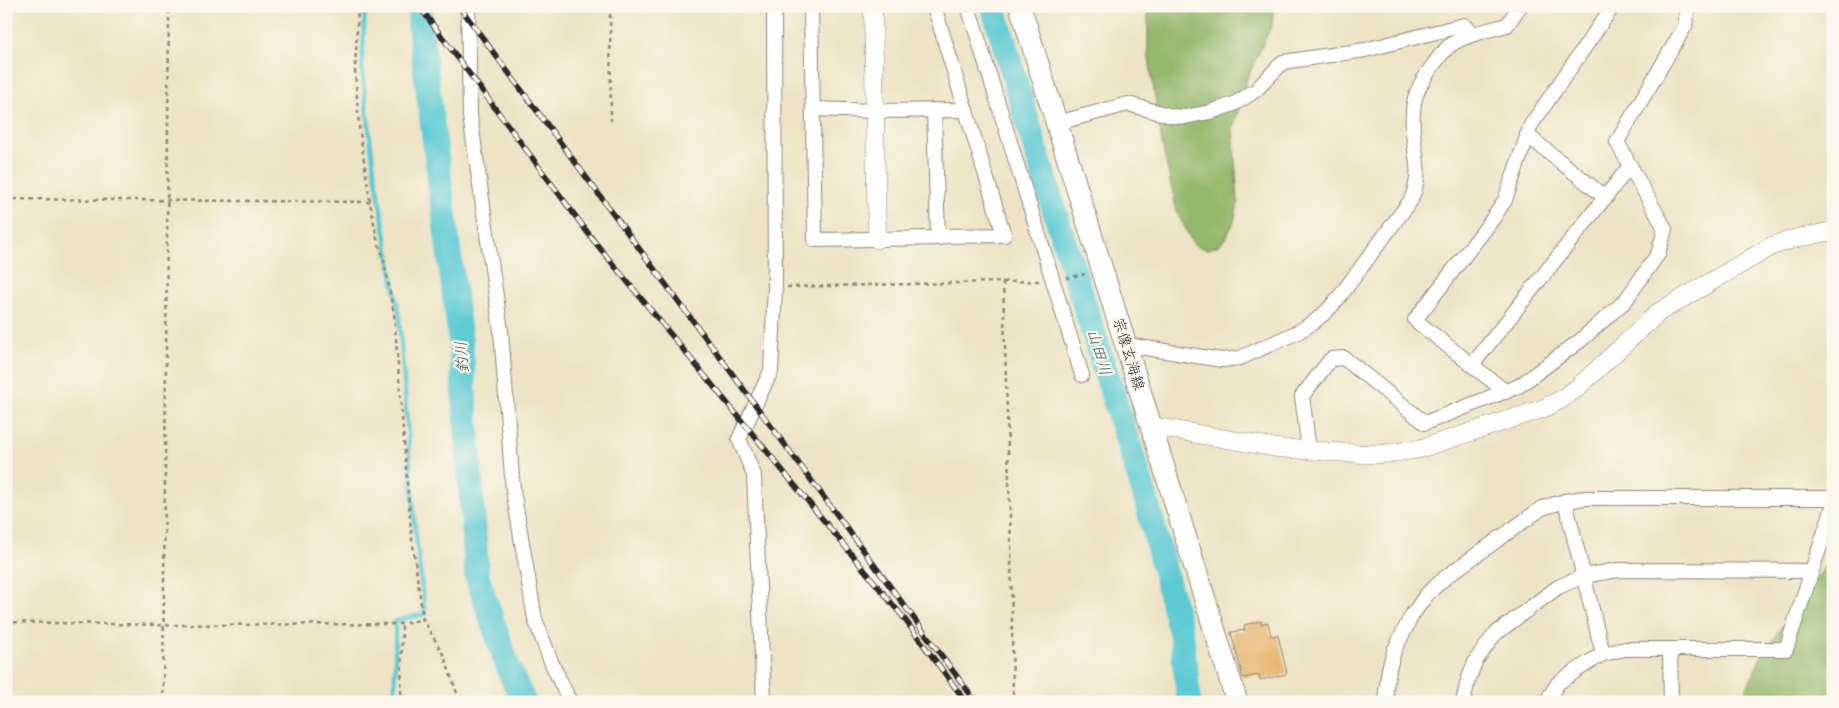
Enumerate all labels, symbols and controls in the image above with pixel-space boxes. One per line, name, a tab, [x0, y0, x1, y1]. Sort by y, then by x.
street label: 宗像玄海線	[1106, 314, 1152, 394]
water label: 山田川	[1079, 325, 1120, 379]
water label: 釣川	[446, 340, 477, 374]

